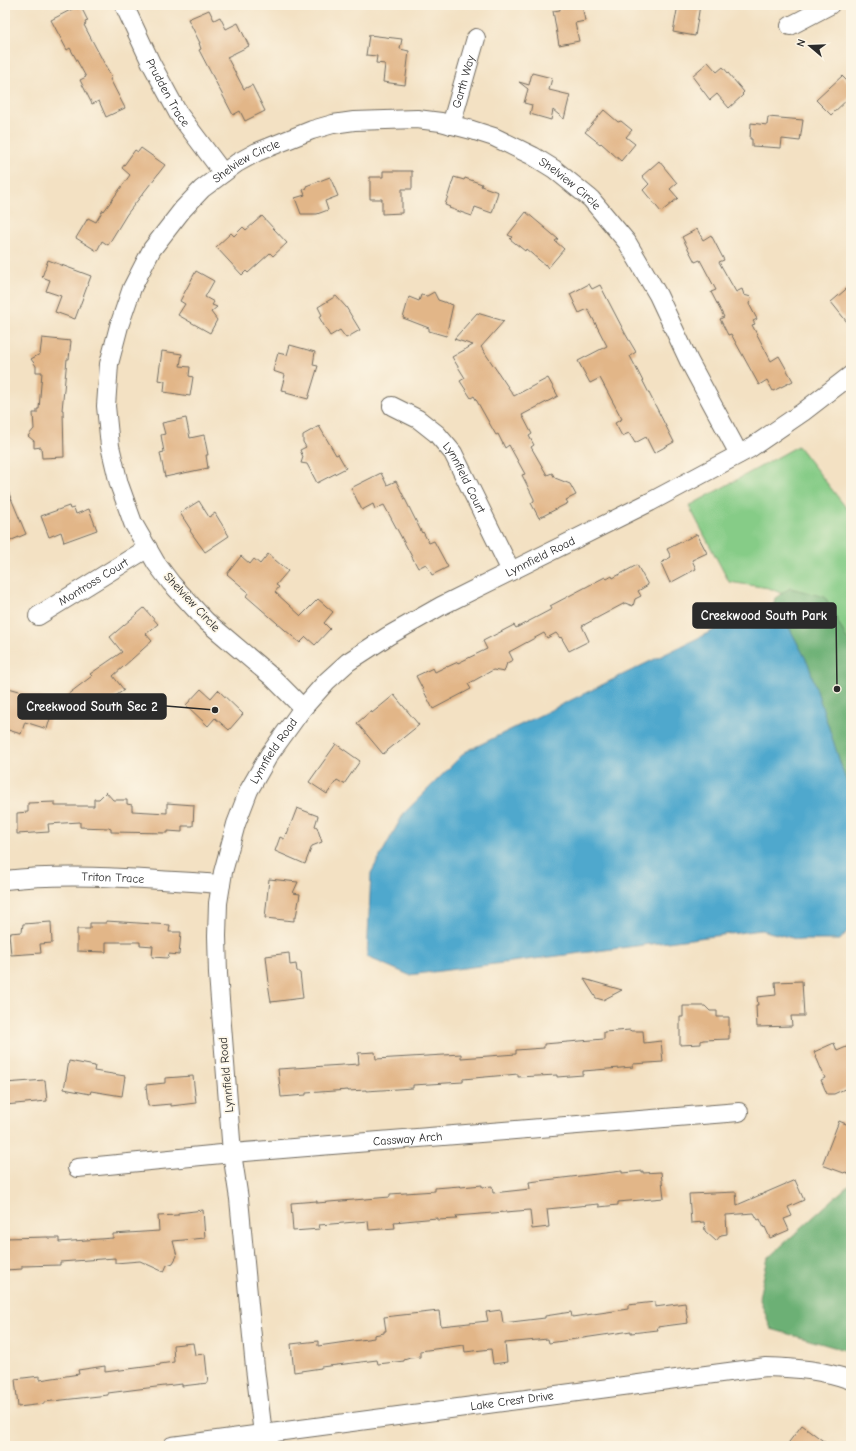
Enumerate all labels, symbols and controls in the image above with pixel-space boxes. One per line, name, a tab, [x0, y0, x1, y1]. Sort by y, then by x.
north arrow	[790, 26, 830, 66]
text: N	[794, 37, 808, 48]
street label: Garth Way	[449, 53, 478, 110]
street label: Prudden Trace	[143, 56, 193, 129]
street label: Shelview Circle	[210, 137, 282, 186]
street label: Shelview Circle	[536, 154, 604, 212]
street label: Lynnfield Court	[440, 439, 489, 516]
street label: Lynnfield Road	[503, 534, 577, 580]
street label: Montross Court	[56, 555, 131, 609]
street label: Shelview Circle	[161, 570, 223, 634]
callout: Creekwood South Park	[693, 603, 836, 628]
text: Creekwood South Park	[701, 608, 828, 623]
callout: Creekwood South Sec 2	[18, 694, 166, 719]
text: Creekwood South Sec 2	[26, 699, 158, 714]
street label: Lynnfield Road	[247, 715, 300, 786]
street label: Triton Trace	[81, 870, 145, 886]
street label: Lynnfield Road	[216, 1037, 236, 1113]
street label: Cassway Arch	[372, 1129, 443, 1149]
street label: Lake Crest Drive	[470, 1388, 554, 1413]

